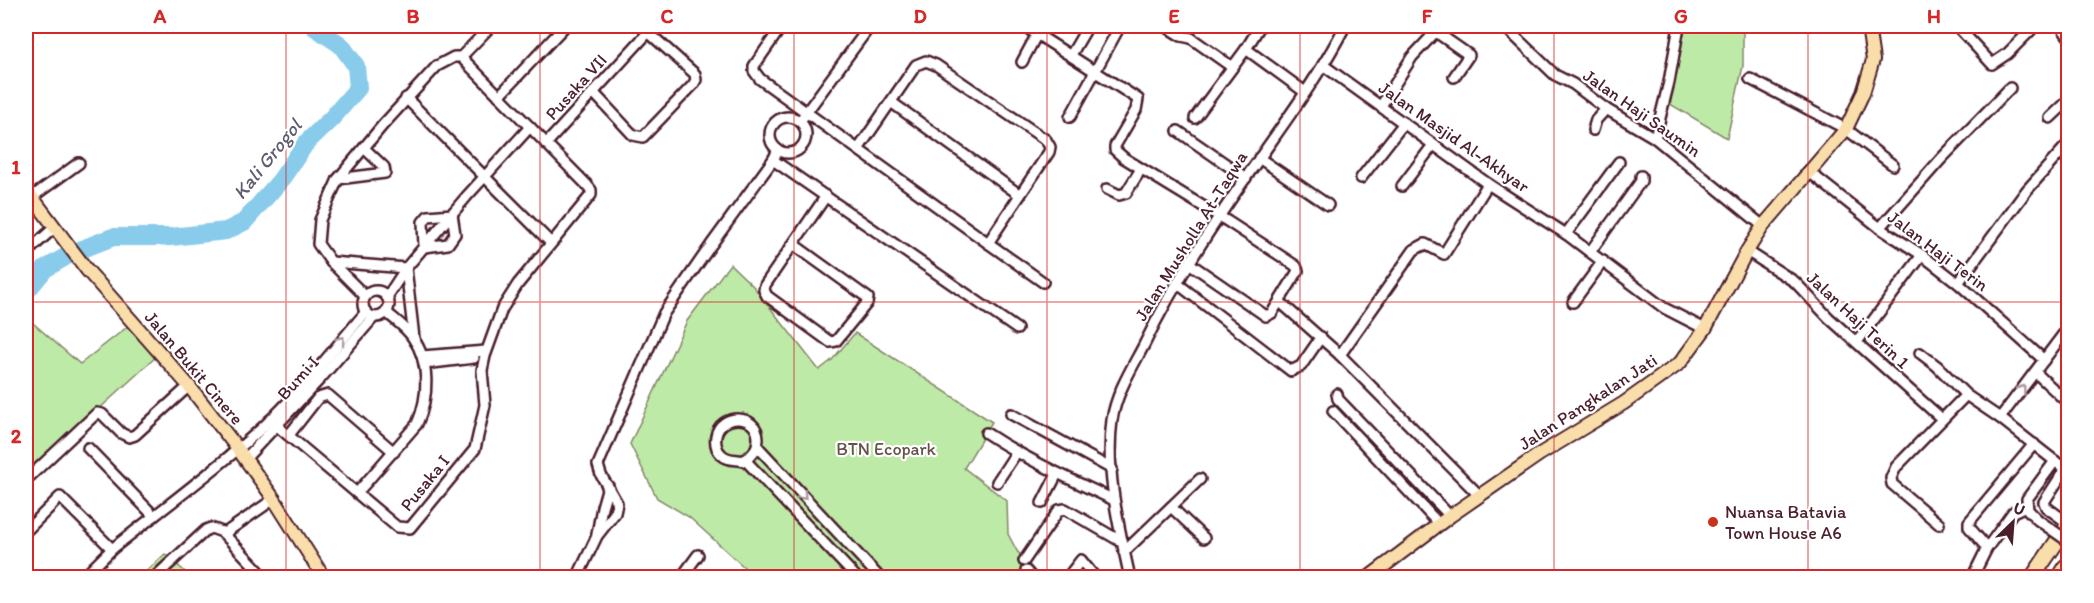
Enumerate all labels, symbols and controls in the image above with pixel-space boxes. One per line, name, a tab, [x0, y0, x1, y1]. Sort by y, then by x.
text: A	[153, 4, 167, 28]
text: B	[407, 4, 420, 28]
text: C	[661, 4, 674, 28]
text: D	[913, 4, 927, 28]
text: E	[1168, 4, 1180, 28]
text: F	[1422, 4, 1433, 28]
text: G	[1674, 4, 1688, 28]
text: H	[1927, 4, 1941, 28]
street label: Pusaka VII	[541, 49, 611, 125]
street label: Jalan Haji Saumin	[1579, 64, 1705, 162]
street label: Jalan Masjid Al-Akhyar	[1374, 77, 1534, 198]
water label: Kali Grogol	[227, 113, 307, 204]
street label: Jalan Musholla At-Taqwa	[1130, 147, 1253, 325]
text: 1	[11, 155, 21, 179]
street label: Jalan Haji Terin	[1883, 206, 1993, 296]
street label: Jalan Haji Terin 1	[1802, 267, 1914, 373]
street label: Jalan Bukit Cinere	[140, 307, 248, 429]
one-way arrow	[334, 336, 345, 347]
street label: Jalan Pangkalan Jati	[1515, 349, 1661, 455]
street label: Bumi I	[272, 351, 324, 405]
one-way arrow	[2015, 385, 2026, 396]
text: 2	[11, 424, 22, 448]
park label: BTN Ecopark	[836, 438, 937, 460]
street label: Pusaka I	[396, 450, 454, 516]
one-way arrow	[796, 489, 807, 499]
north arrow	[1983, 492, 2043, 552]
text: U	[2010, 498, 2028, 520]
place label: Nuansa Batavia Town House A6	[1725, 501, 1847, 544]
marker: Nuansa Batavia Town House A6	[1706, 515, 1720, 529]

